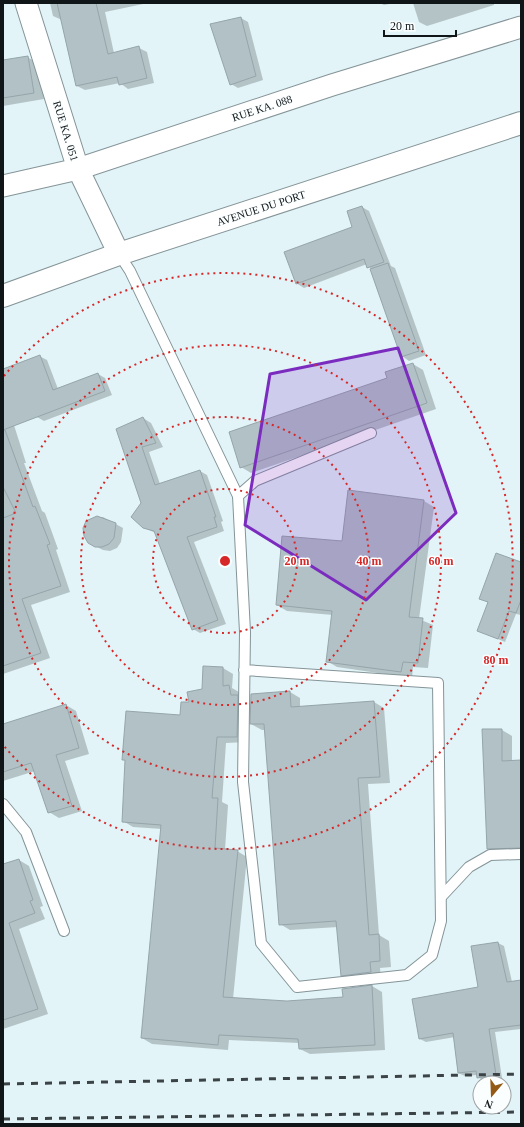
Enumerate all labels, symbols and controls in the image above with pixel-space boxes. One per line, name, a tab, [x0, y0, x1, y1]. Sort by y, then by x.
scale bar	[384, 12, 456, 38]
text: 20 m	[390, 19, 415, 33]
street label: RUE KA. 088	[230, 92, 294, 123]
street label: RUE KA. 051	[51, 99, 81, 163]
street label: AVENUE DU PORT	[215, 188, 307, 228]
centre of rings	[218, 554, 232, 568]
text: 20 m	[285, 554, 310, 568]
text: 40 m	[357, 554, 382, 568]
text: 60 m	[429, 554, 454, 568]
text: 80 m	[484, 653, 509, 667]
north arrow	[472, 1075, 512, 1115]
text: N	[483, 1097, 494, 1111]

